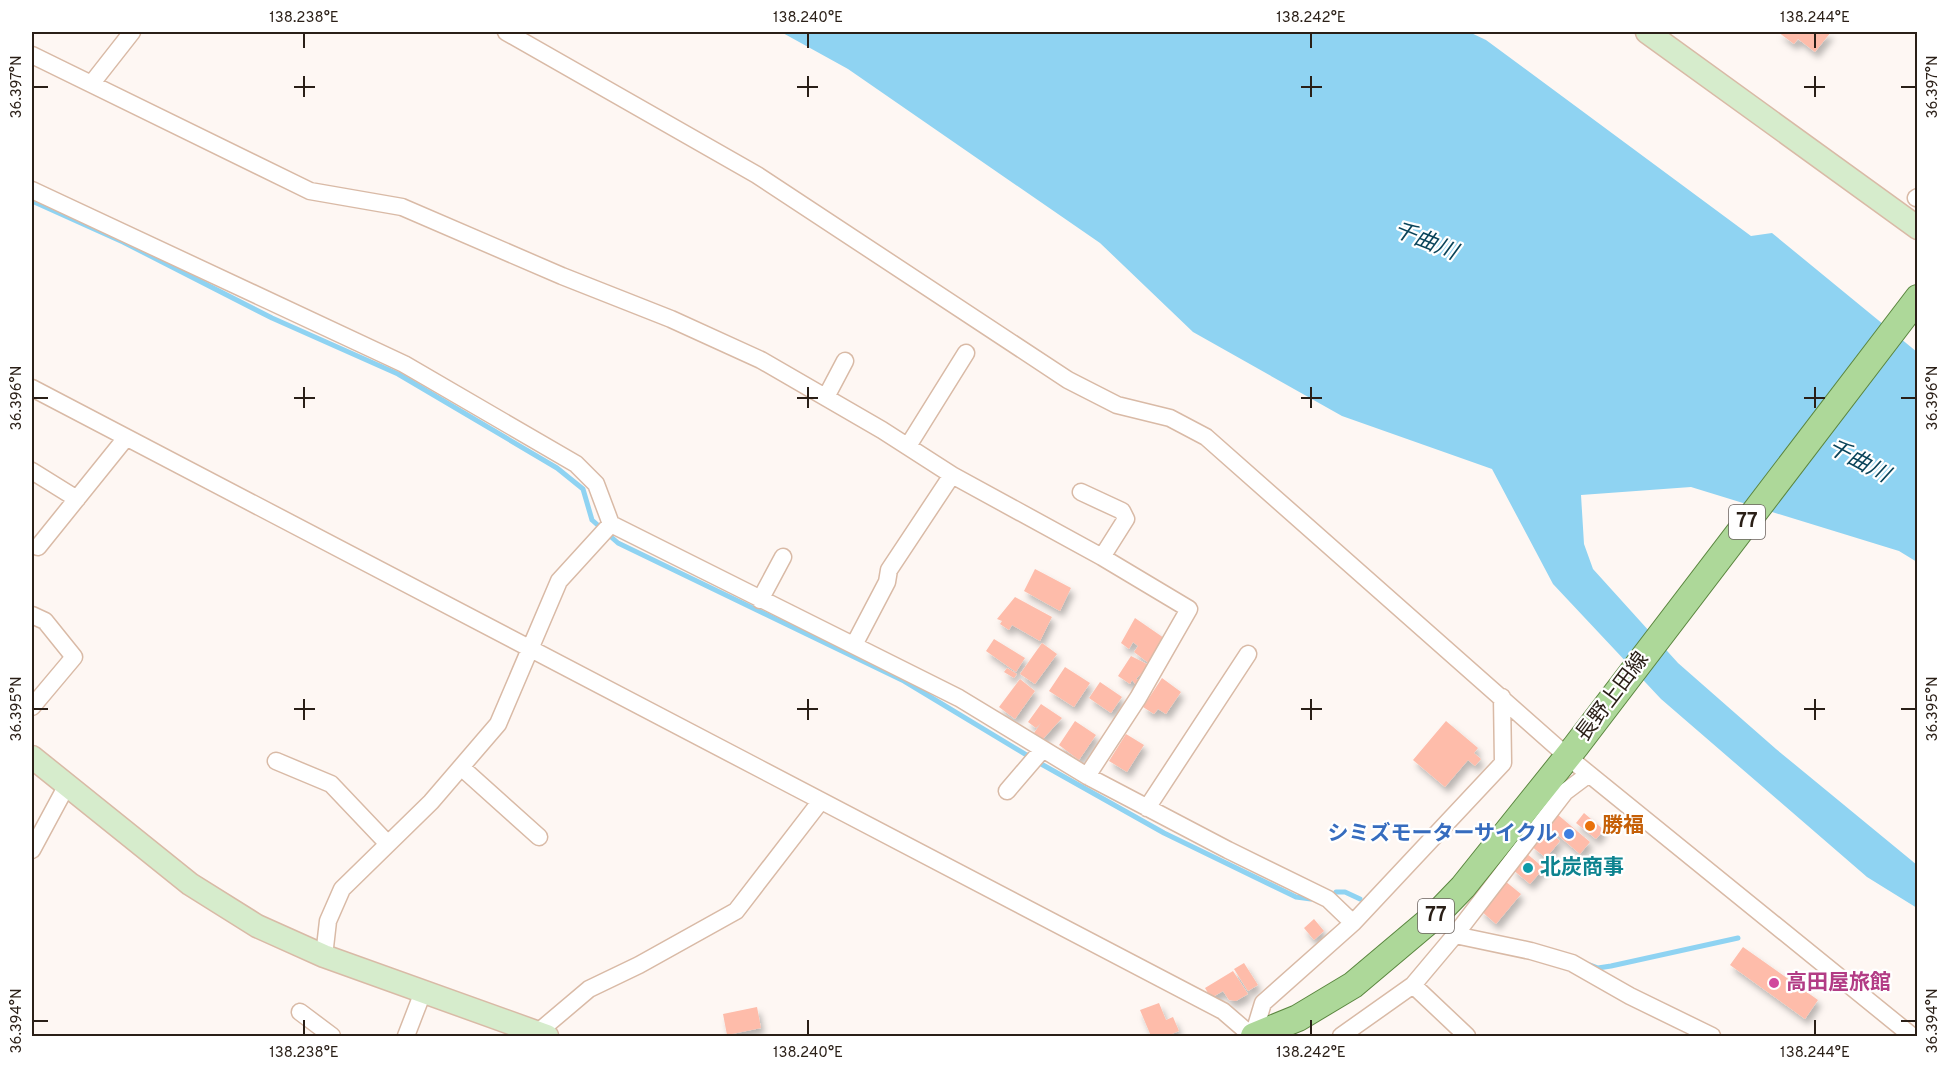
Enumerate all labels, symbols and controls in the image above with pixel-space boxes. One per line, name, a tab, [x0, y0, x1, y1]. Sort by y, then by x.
text: 138.238°E	[269, 9, 339, 28]
text: 138.240°E	[773, 9, 843, 28]
text: 138.242°E	[1276, 9, 1346, 28]
text: 138.244°E	[1780, 9, 1850, 28]
text: 36.397°N	[8, 55, 27, 119]
text: 36.397°N	[1924, 55, 1943, 119]
water label: 千曲川	[1389, 217, 1463, 268]
text: 36.396°N	[8, 366, 27, 430]
text: 36.396°N	[1924, 366, 1943, 430]
water label: 千曲川	[1823, 435, 1895, 490]
road number: 77	[1729, 505, 1765, 539]
street label: 長野上田線	[1571, 647, 1655, 747]
text: 36.395°N	[8, 676, 27, 742]
text: 36.395°N	[1924, 676, 1943, 742]
place label: 勝福	[1602, 813, 1644, 840]
marker: 勝福	[1583, 819, 1597, 833]
place label: シミズモーターサイクル	[1327, 821, 1557, 848]
marker: シミズモーターサイクル	[1562, 827, 1576, 841]
place label: 北炭商事	[1540, 855, 1624, 882]
marker: 北炭商事	[1521, 861, 1535, 875]
road number: 77	[1418, 899, 1454, 933]
place label: 高田屋旅館	[1786, 970, 1891, 997]
marker: 高田屋旅館	[1767, 976, 1781, 990]
text: 36.394°N	[8, 988, 27, 1054]
text: 36.394°N	[1924, 988, 1943, 1054]
text: 138.238°E	[269, 1044, 339, 1063]
text: 138.240°E	[773, 1044, 843, 1063]
text: 138.242°E	[1276, 1044, 1346, 1063]
text: 138.244°E	[1780, 1044, 1850, 1063]

